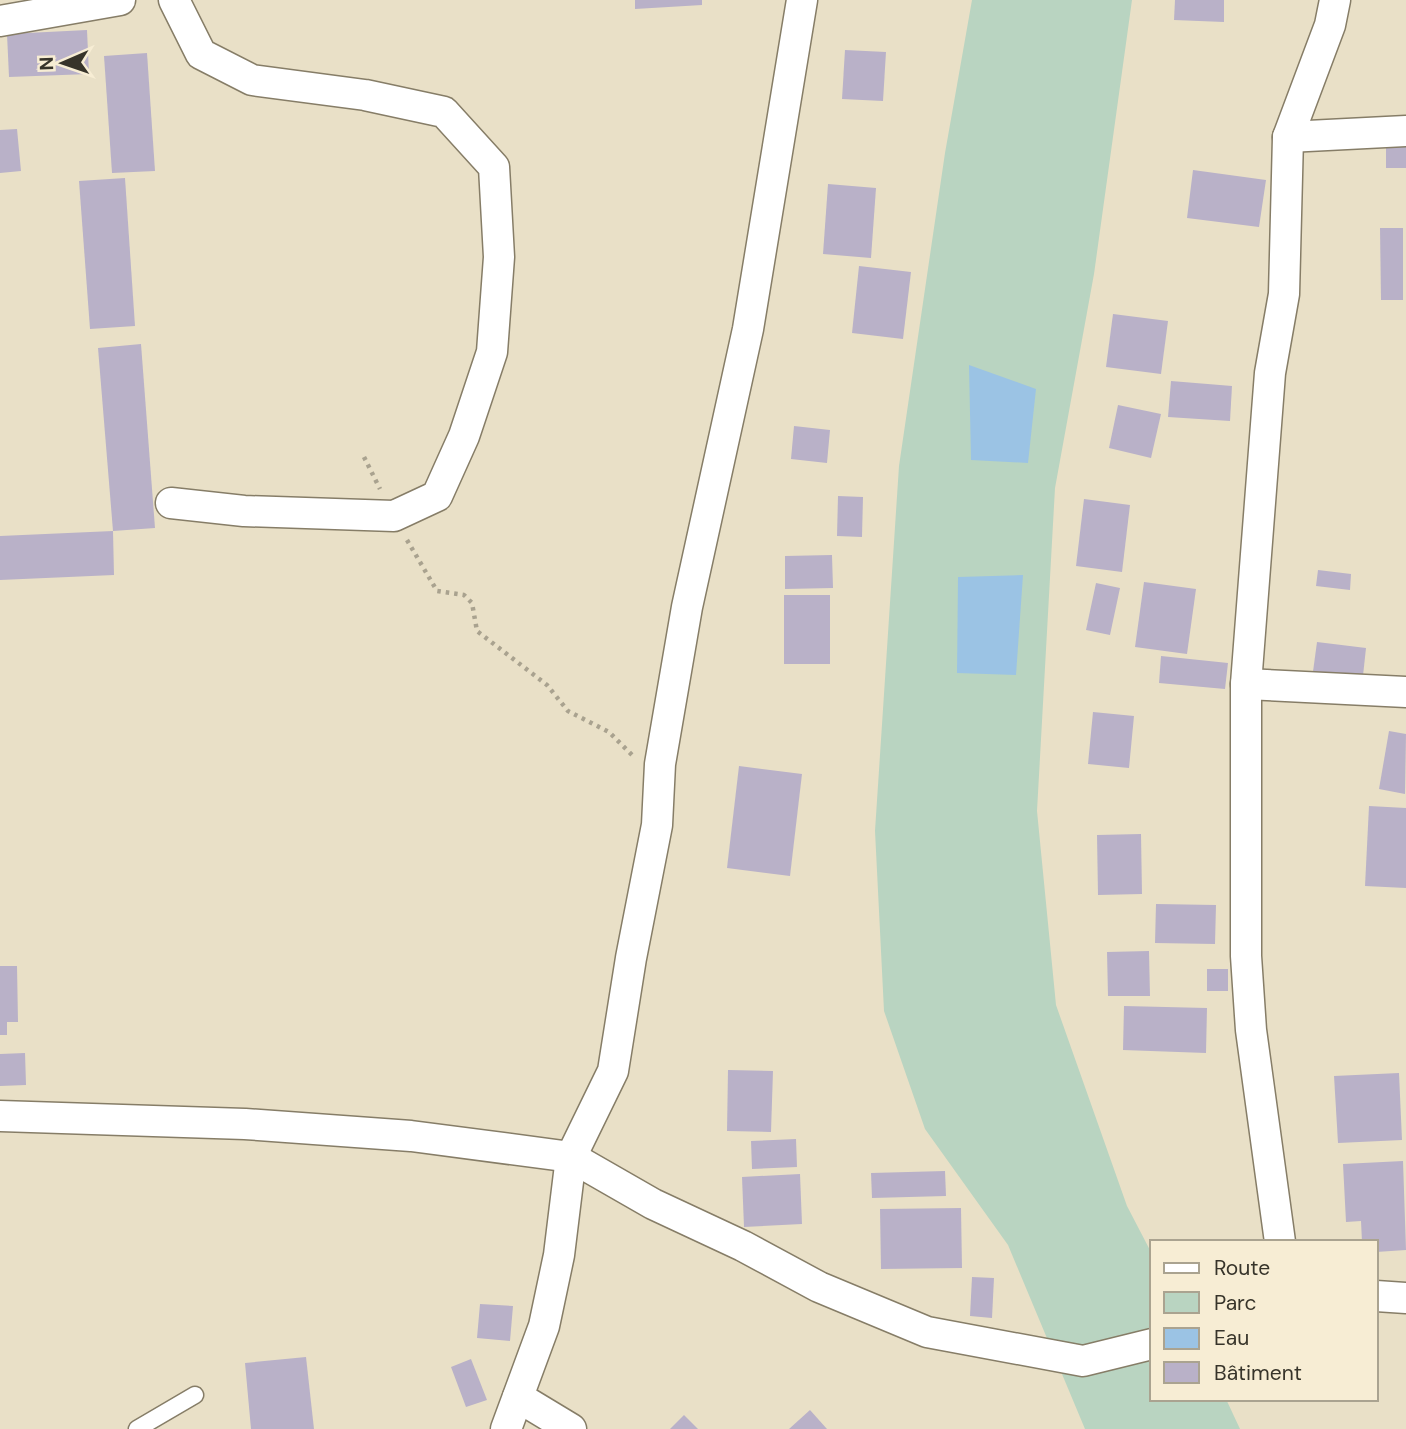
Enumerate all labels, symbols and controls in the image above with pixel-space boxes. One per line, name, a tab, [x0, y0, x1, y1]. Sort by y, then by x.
north arrow	[28, 28, 98, 98]
text: N	[34, 56, 59, 71]
legend	[1150, 1240, 1378, 1401]
text: Route	[1214, 1254, 1270, 1282]
text: Parc	[1214, 1289, 1257, 1317]
text: Eau	[1214, 1324, 1249, 1352]
text: Bâtiment	[1214, 1359, 1302, 1387]

